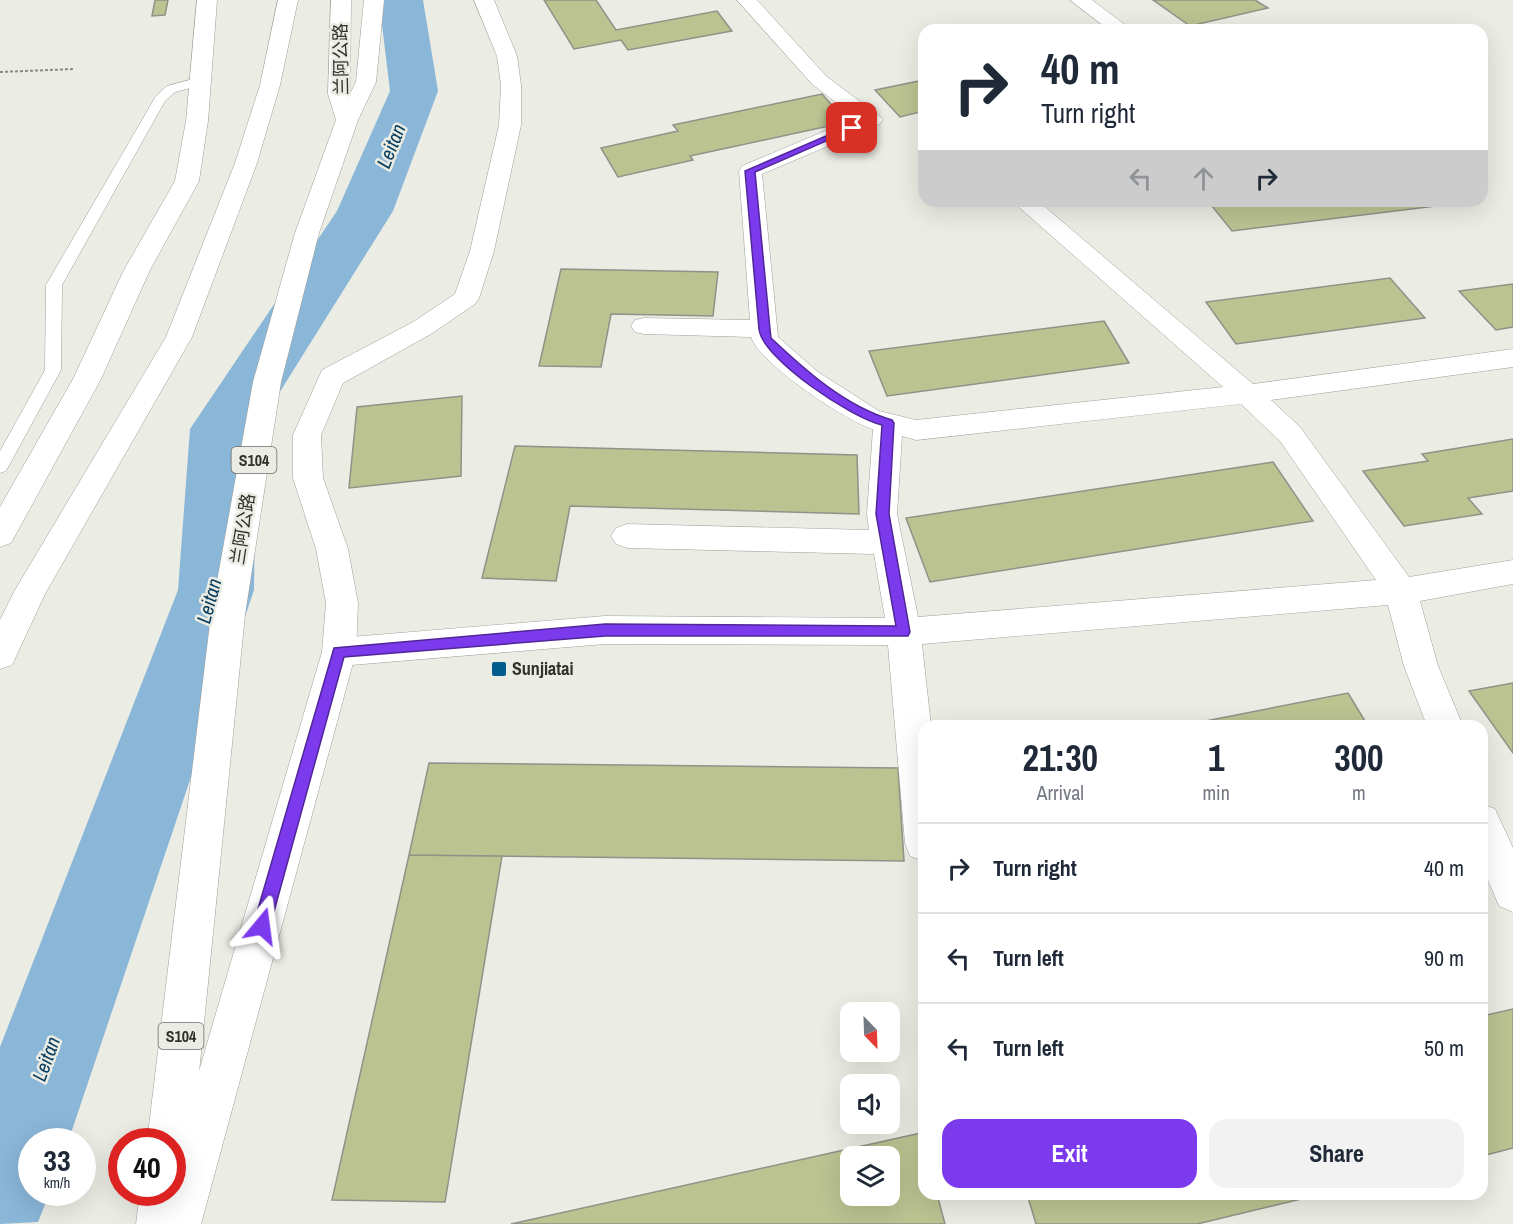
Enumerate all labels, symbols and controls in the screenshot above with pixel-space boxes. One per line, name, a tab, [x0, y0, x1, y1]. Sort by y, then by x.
street label: 兰阿公路	[327, 23, 354, 95]
text: 40 m	[1041, 41, 1120, 97]
icon: right	[942, 48, 1020, 126]
text: Turn right	[1041, 95, 1135, 131]
pin	[826, 102, 877, 153]
icon: arrive	[835, 111, 868, 144]
water label: Leitan	[369, 120, 412, 172]
icon: left	[1124, 162, 1157, 195]
icon: ahead	[1187, 162, 1220, 195]
icon: right	[1250, 162, 1283, 195]
road number: S104	[232, 447, 276, 473]
street label: 兰阿公路	[225, 491, 260, 566]
water label: Leitan	[190, 575, 227, 626]
place label: Sunjiatai	[512, 656, 574, 681]
marker: Sunjiatai	[490, 660, 508, 678]
text: 21:30	[1022, 734, 1098, 782]
text: 1	[1208, 734, 1224, 782]
text: 300	[1334, 734, 1384, 782]
text: Arrival	[1037, 779, 1084, 806]
text: min	[1202, 779, 1230, 806]
text: m	[1352, 779, 1366, 806]
icon: right	[942, 852, 975, 885]
text: Turn right	[993, 853, 1077, 883]
text: 40 m	[1424, 853, 1464, 883]
position arrow	[230, 894, 294, 958]
icon: left	[942, 942, 975, 975]
text: Turn left	[993, 943, 1064, 973]
text: 90 m	[1424, 943, 1464, 973]
north arrow	[840, 1002, 900, 1062]
map controls	[840, 1002, 900, 1206]
road number: S104	[158, 1023, 204, 1049]
icon: left	[942, 1032, 975, 1065]
water label: Leitan	[25, 1033, 66, 1085]
text: Turn left	[993, 1033, 1064, 1063]
text: 50 m	[1424, 1033, 1464, 1063]
button: sound	[840, 1074, 900, 1134]
button: Exit	[942, 1119, 1197, 1188]
button: Share	[1209, 1119, 1464, 1188]
speed limit sign: 40	[108, 1128, 186, 1206]
text: 33	[43, 1140, 71, 1180]
button: layers	[840, 1146, 900, 1206]
text: km/h	[44, 1172, 70, 1193]

